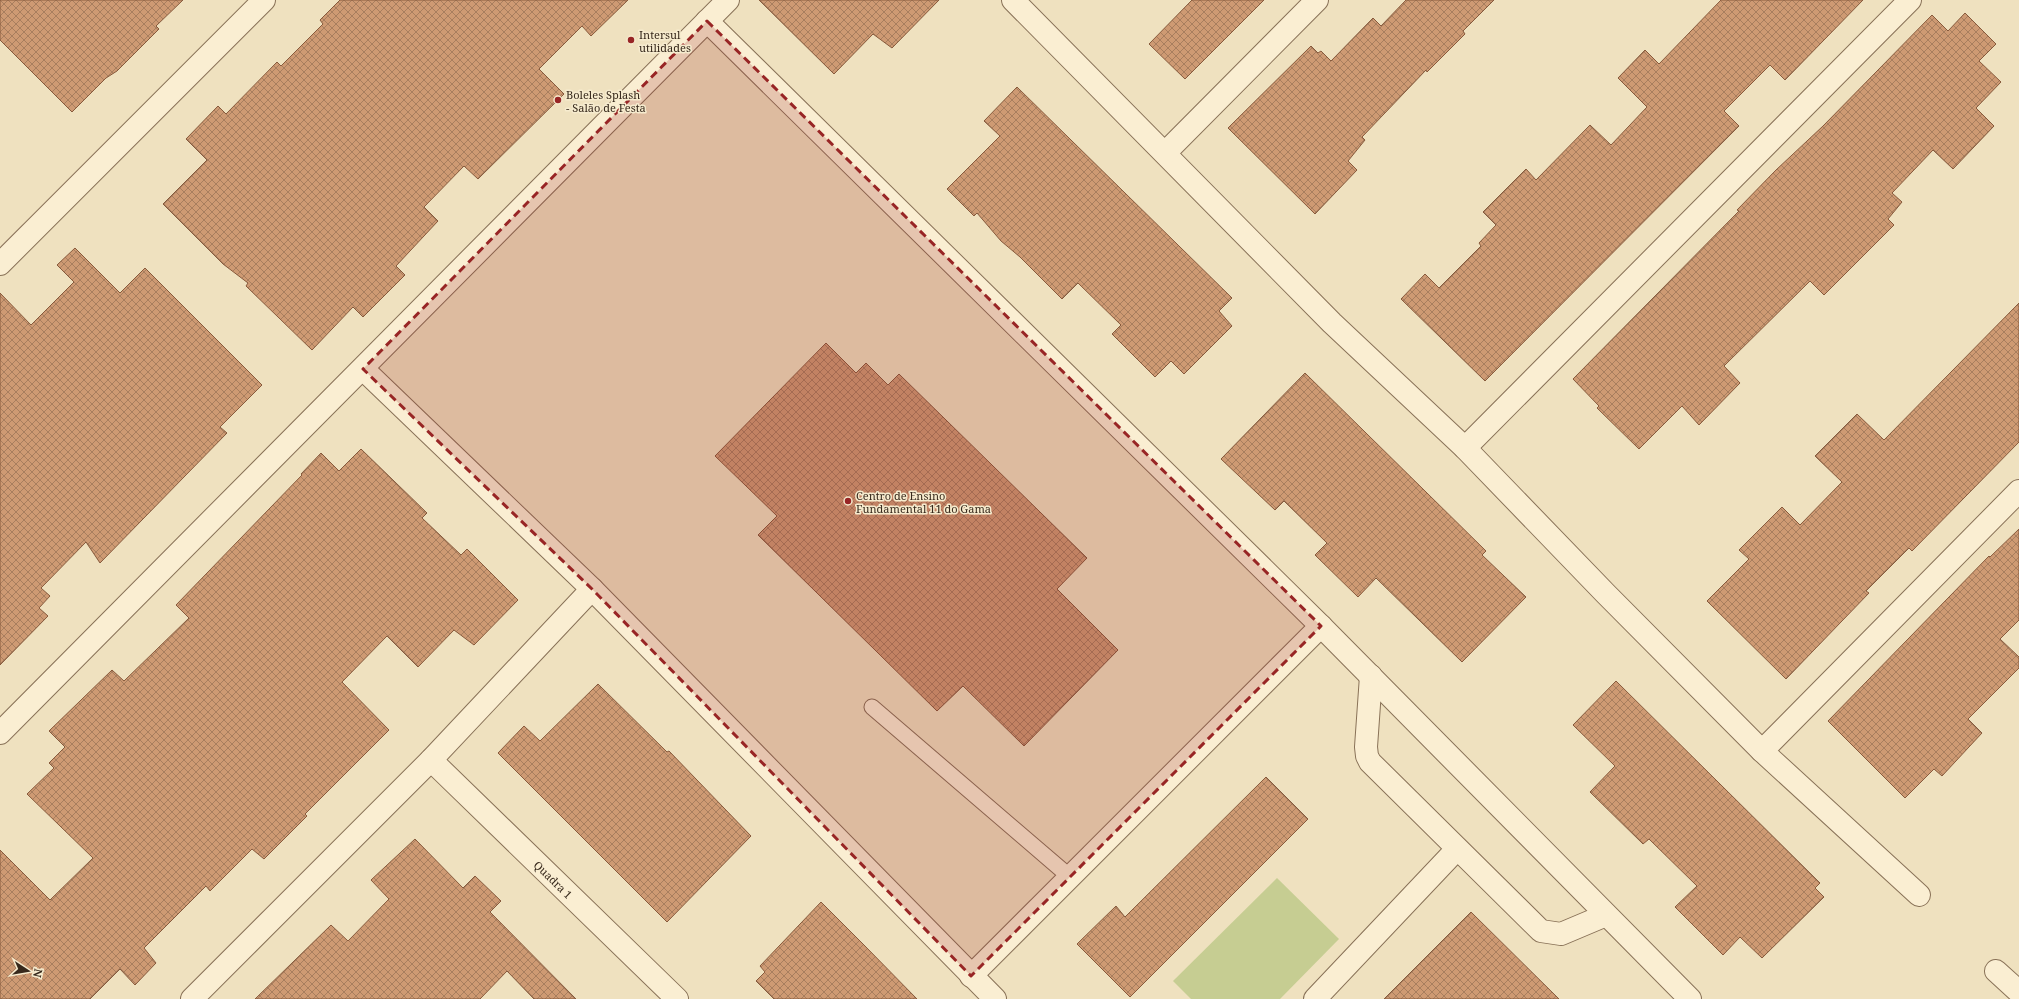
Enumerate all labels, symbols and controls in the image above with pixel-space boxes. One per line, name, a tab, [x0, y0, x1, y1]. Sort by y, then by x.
place label: Intersul utilidades	[639, 27, 691, 55]
marker: Intersul utilidades	[626, 35, 636, 45]
place label: Boleles Splash - Salão de Festa	[566, 87, 646, 115]
marker: Boleles Splash - Salão de Festa	[553, 95, 563, 105]
place label: Centro de Ensino Fundamental 11 do Gama	[856, 488, 991, 516]
marker: Centro de Ensino Fundamental 11 do Gama	[843, 496, 853, 506]
street label: Quadra 1	[531, 857, 576, 901]
north arrow	[8, 951, 48, 991]
text: N	[30, 967, 47, 979]

